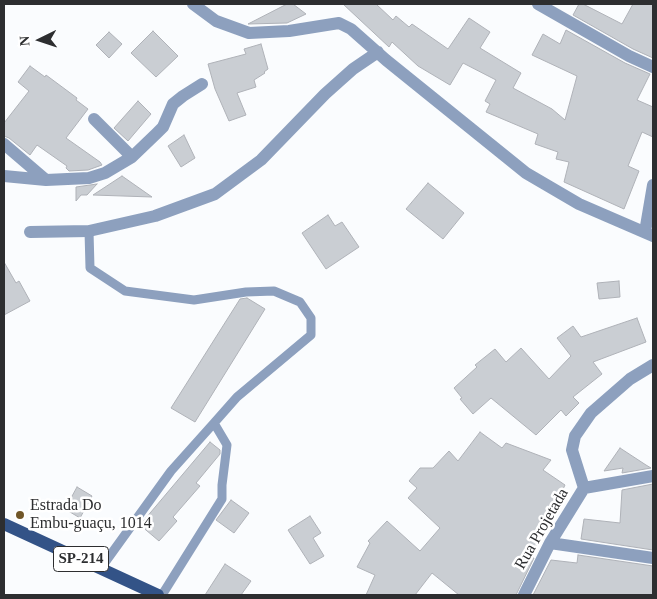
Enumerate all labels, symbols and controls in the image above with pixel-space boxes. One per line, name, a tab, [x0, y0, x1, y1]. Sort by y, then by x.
north arrow	[15, 15, 65, 65]
text: N	[17, 36, 32, 47]
street label: Rua Projetada	[511, 485, 573, 573]
place label: Estrada Do Embu-guaçu, 1014	[30, 496, 152, 534]
marker: Estrada Do Embu-guaçu, 1014	[14, 509, 26, 521]
road number: SP-214	[54, 546, 108, 572]

